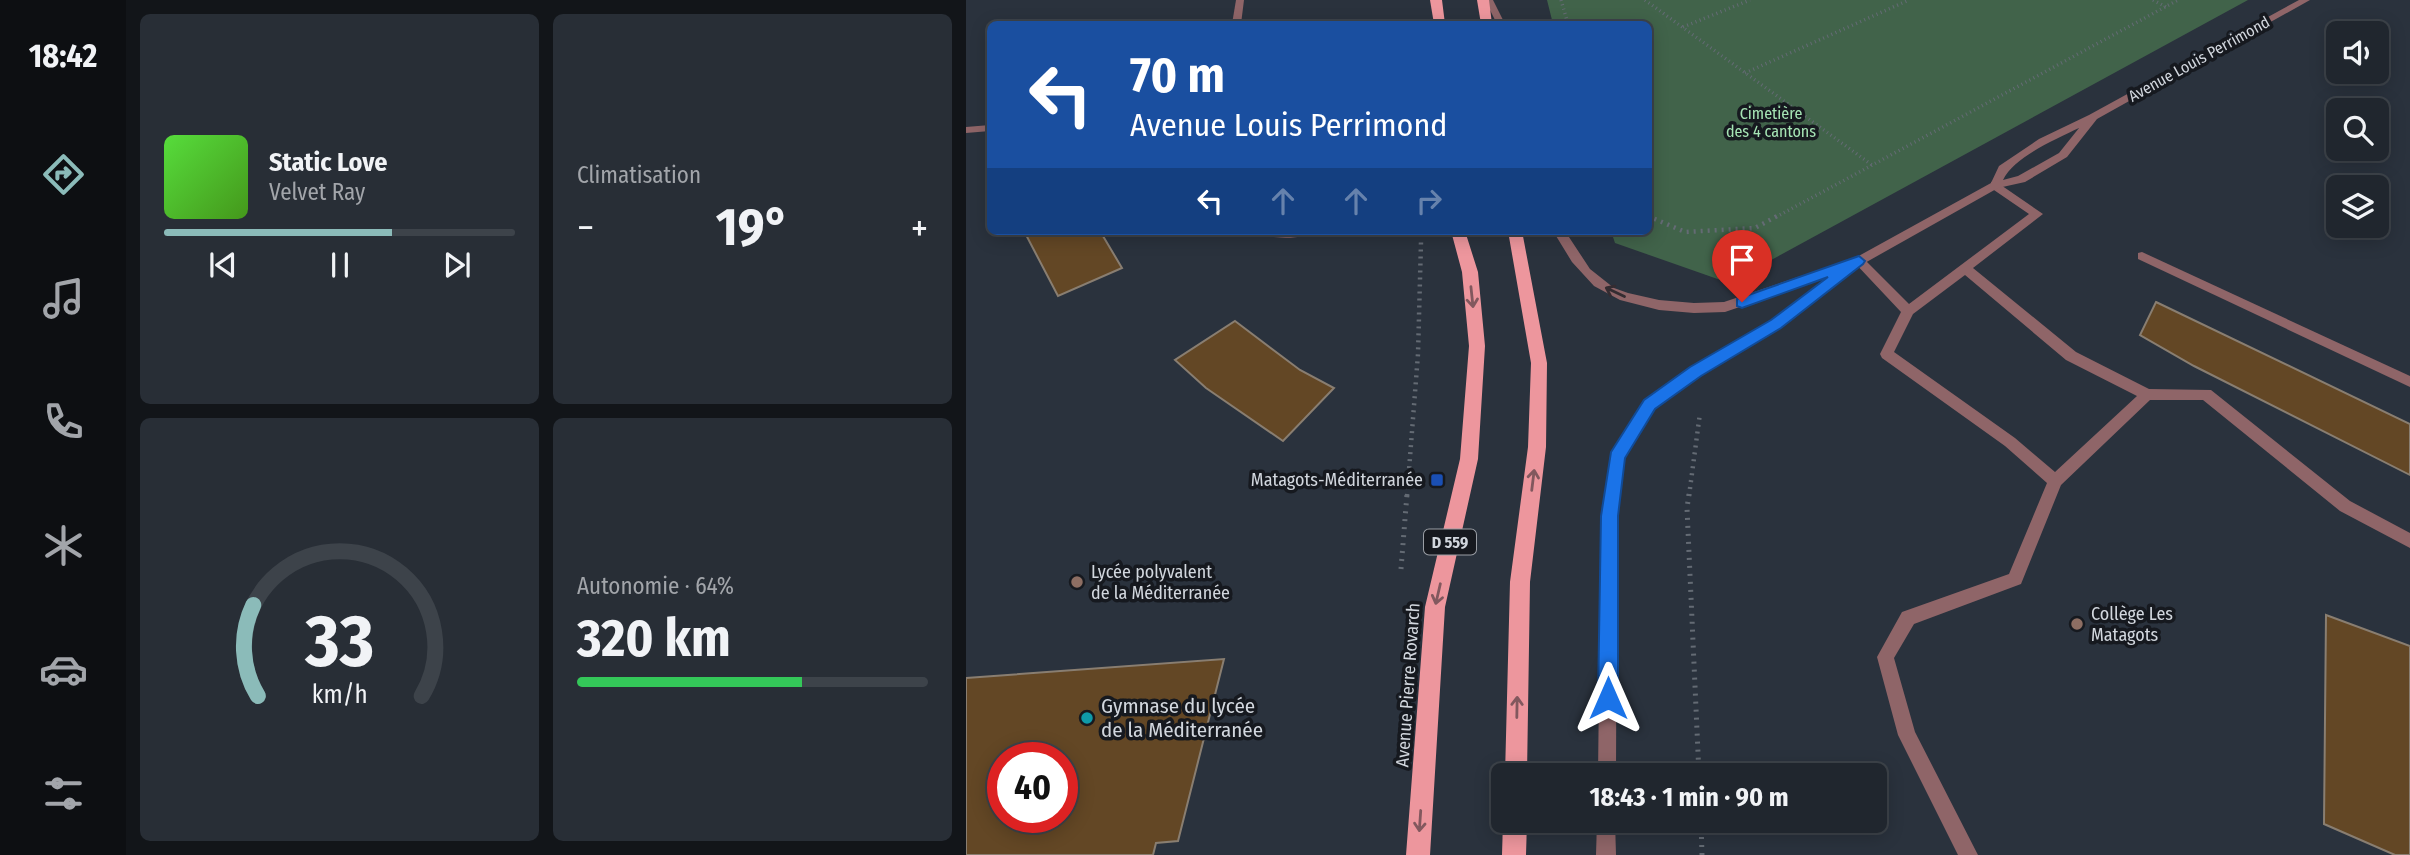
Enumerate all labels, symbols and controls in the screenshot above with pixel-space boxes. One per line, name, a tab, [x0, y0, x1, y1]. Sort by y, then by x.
street label: Avenue Louis Perrimond	[2125, 12, 2273, 106]
map controls	[2326, 21, 2389, 238]
button: sound	[2326, 21, 2389, 84]
text: 18:42	[29, 37, 97, 75]
text: 70 m	[1130, 46, 1225, 105]
icon: left	[1015, 49, 1106, 140]
button: search	[2326, 98, 2389, 161]
park label: Cimetière des 4 cantons	[1726, 104, 1816, 141]
text: Avenue Louis Perrimond	[1130, 106, 1447, 144]
text: Static Love	[269, 147, 387, 178]
icon: directions	[39, 150, 88, 199]
text: Climatisation	[577, 161, 701, 189]
button: layers	[2326, 175, 2389, 238]
text: Velvet Ray	[269, 178, 365, 206]
icon: left	[1191, 182, 1229, 220]
icon: ahead	[1264, 182, 1302, 220]
icon: ahead	[1337, 182, 1375, 220]
icon: right	[1410, 182, 1448, 220]
text: 19°	[716, 196, 789, 259]
text: −	[577, 205, 594, 251]
text: +	[911, 205, 928, 251]
pin	[1712, 230, 1772, 302]
icon: arrive	[1723, 241, 1761, 279]
icon: previous	[204, 246, 242, 284]
icon: pause	[321, 246, 359, 284]
icon: next	[438, 246, 476, 284]
icon: music	[39, 274, 88, 323]
one-way arrow	[1605, 285, 1626, 298]
one-way arrow	[1466, 286, 1479, 308]
icon: phone	[39, 397, 88, 446]
place label: Matagots-Méditerranée	[1251, 469, 1423, 491]
one-way arrow	[1526, 469, 1539, 492]
marker: Matagots-Méditerranée	[1429, 472, 1445, 488]
icon: climate	[39, 521, 88, 570]
road number: D 559	[1424, 530, 1476, 554]
place label: Lycée polyvalent de la Méditerranée	[1091, 561, 1230, 604]
text: Autonomie · 64%	[577, 572, 734, 600]
marker: Lycée polyvalent de la Méditerranée	[1069, 574, 1085, 590]
one-way arrow	[1430, 582, 1444, 605]
text: 33	[304, 598, 374, 685]
street label: Avenue Pierre Rovarch	[1391, 602, 1425, 768]
place label: Collège Les Matagots	[2091, 603, 2173, 646]
text: 320 km	[577, 607, 731, 670]
marker: Collège Les Matagots	[2069, 616, 2085, 632]
icon: car	[39, 645, 88, 694]
position arrow	[1571, 661, 1645, 735]
text: km/h	[312, 679, 367, 709]
place label: Gymnase du lycée de la Méditerranée	[1101, 693, 1263, 743]
one-way arrow	[1510, 696, 1524, 719]
marker: Gymnase du lycée de la Méditerranée	[1079, 710, 1095, 726]
speed limit sign: 40	[987, 742, 1078, 833]
icon: filters	[39, 769, 88, 818]
text: 18:43 · 1 min · 90 m	[1590, 782, 1788, 813]
one-way arrow	[1413, 809, 1426, 832]

